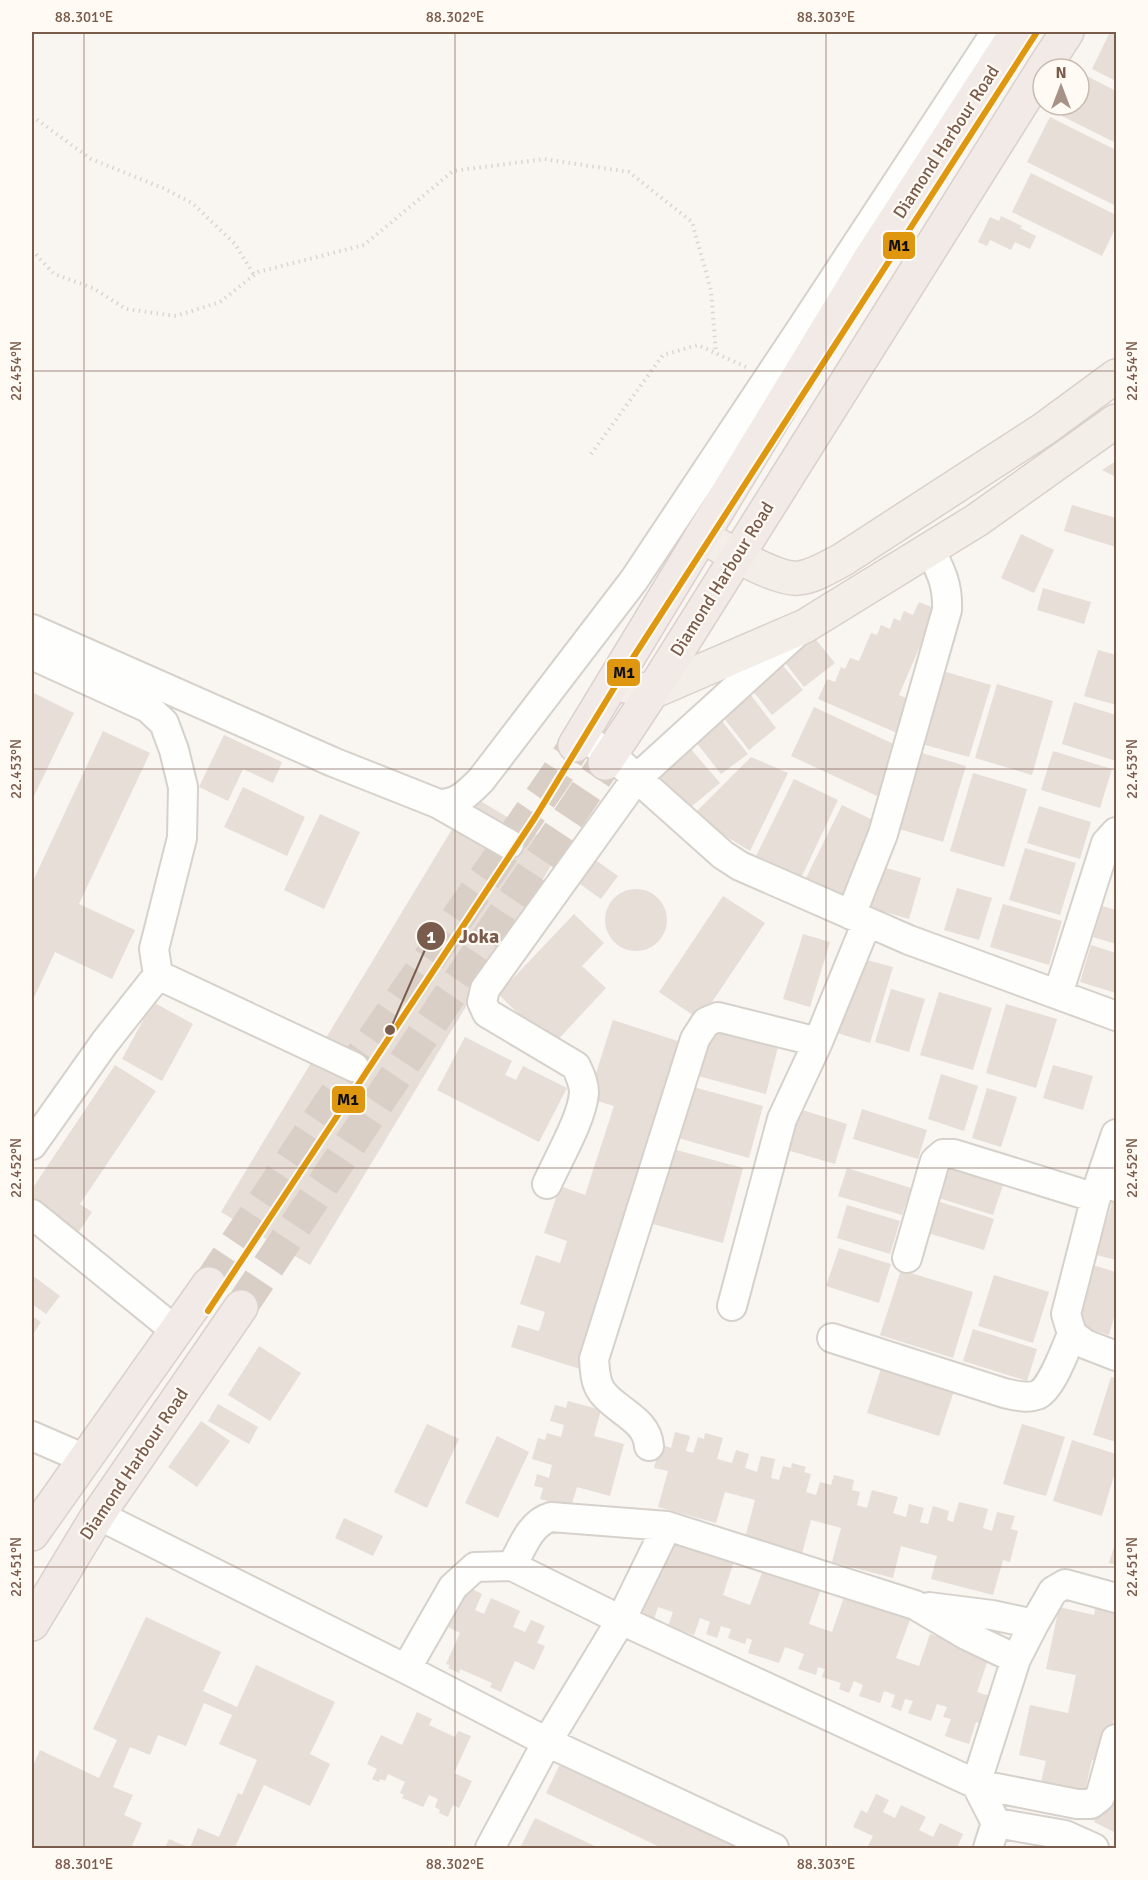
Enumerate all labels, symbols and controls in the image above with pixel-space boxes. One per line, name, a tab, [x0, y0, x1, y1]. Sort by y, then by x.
text: 88.301°E	[55, 8, 113, 26]
text: 88.302°E	[426, 8, 484, 26]
text: 88.303°E	[797, 8, 855, 26]
north arrow	[1031, 57, 1091, 117]
street label: Diamond Harbour Road	[888, 61, 1004, 223]
text: N	[1055, 63, 1067, 83]
line badge: M1	[882, 231, 916, 260]
text: M1	[888, 236, 910, 256]
text: 22.454°N	[7, 341, 25, 401]
text: 22.454°N	[1123, 341, 1141, 401]
street label: Diamond Harbour Road	[665, 498, 779, 660]
line badge: M1	[606, 658, 641, 687]
text: M1	[613, 663, 635, 683]
text: 22.453°N	[7, 739, 25, 799]
text: 22.453°N	[1123, 739, 1141, 799]
callout: Joka	[416, 917, 511, 955]
text: Joka	[459, 924, 499, 949]
text: 1	[426, 926, 436, 948]
line badge: M1	[331, 1085, 366, 1114]
text: M1	[337, 1090, 359, 1110]
text: 22.452°N	[7, 1138, 25, 1198]
text: 22.452°N	[1123, 1138, 1141, 1198]
street label: Diamond Harbour Road	[75, 1384, 193, 1544]
text: 22.451°N	[7, 1537, 25, 1597]
text: 22.451°N	[1123, 1537, 1141, 1597]
text: 88.301°E	[55, 1855, 113, 1873]
text: 88.302°E	[426, 1855, 484, 1873]
text: 88.303°E	[797, 1855, 855, 1873]

